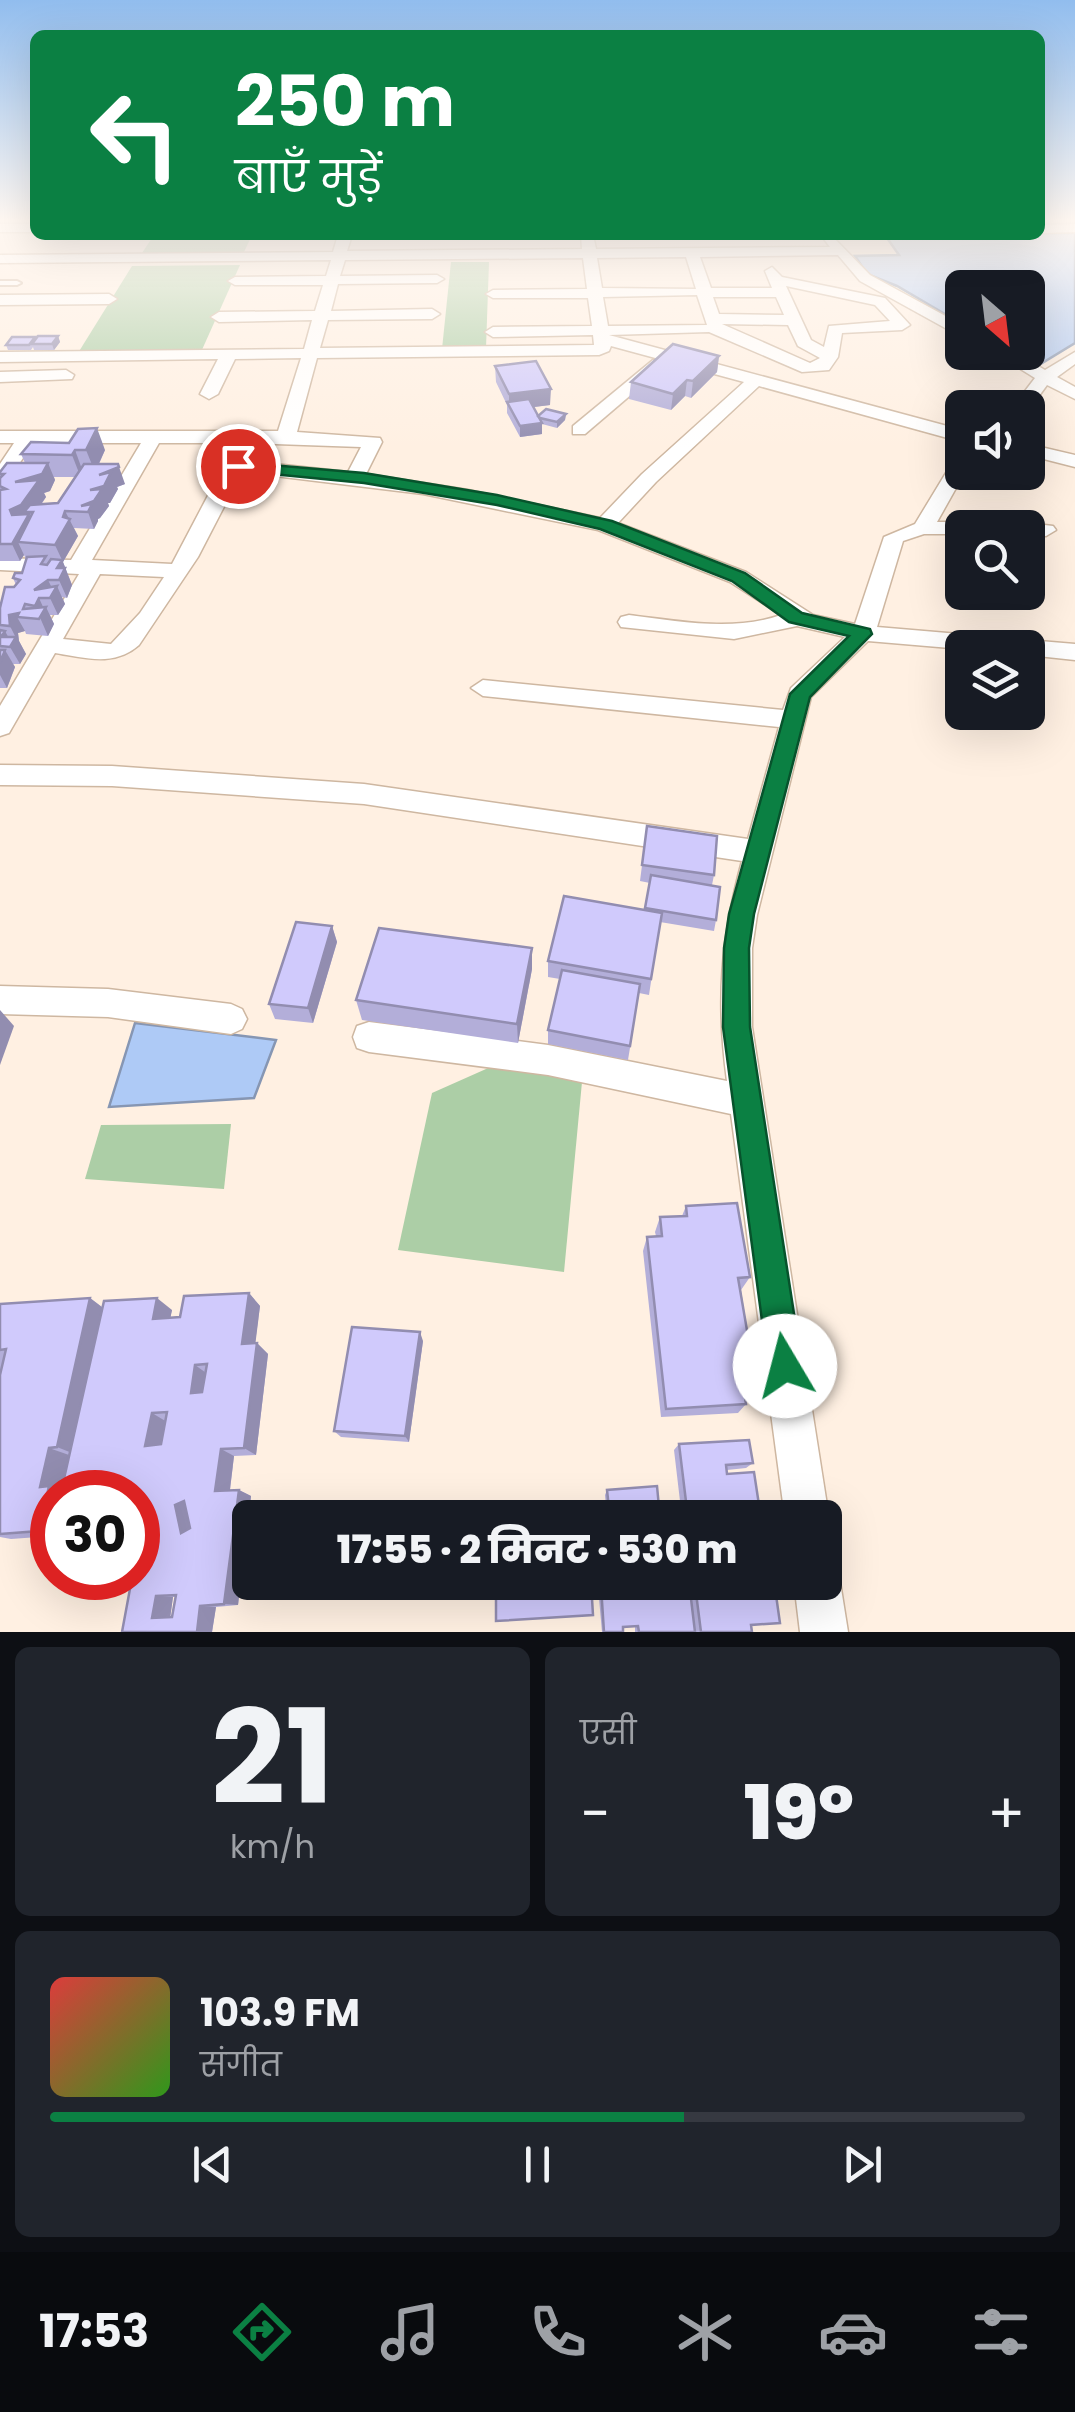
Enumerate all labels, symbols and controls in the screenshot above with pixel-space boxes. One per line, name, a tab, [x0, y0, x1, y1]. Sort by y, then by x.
text: 250 m	[235, 52, 455, 151]
icon: left	[70, 70, 200, 200]
text: बाएँ मुड़ें	[235, 146, 382, 209]
north arrow	[945, 270, 1045, 370]
map controls	[945, 270, 1045, 730]
button: sound	[945, 390, 1045, 490]
pin	[196, 424, 281, 509]
icon: arrive	[211, 439, 266, 494]
button: search	[945, 510, 1045, 610]
button: layers	[945, 630, 1045, 730]
position arrow	[733, 1314, 837, 1418]
speed limit sign: 30	[30, 1470, 160, 1600]
text: 17:55 · 2 मिनट · 530 m	[337, 1523, 737, 1576]
text: 21	[211, 1666, 334, 1849]
text: एसी	[580, 1710, 636, 1755]
text: 19°	[744, 1760, 854, 1865]
text: −	[580, 1775, 610, 1852]
text: +	[987, 1775, 1025, 1852]
text: km/h	[230, 1824, 315, 1869]
text: 103.9 FM	[200, 1986, 360, 2039]
text: संगीत	[200, 2042, 282, 2087]
icon: previous	[185, 2137, 240, 2192]
icon: pause	[510, 2137, 565, 2192]
icon: next	[835, 2137, 890, 2192]
icon: directions	[227, 2297, 297, 2367]
icon: music	[375, 2297, 445, 2367]
icon: phone	[523, 2297, 593, 2367]
icon: climate	[670, 2297, 740, 2367]
icon: car	[818, 2297, 888, 2367]
icon: filters	[966, 2297, 1036, 2367]
text: 17:53	[39, 2300, 149, 2363]

